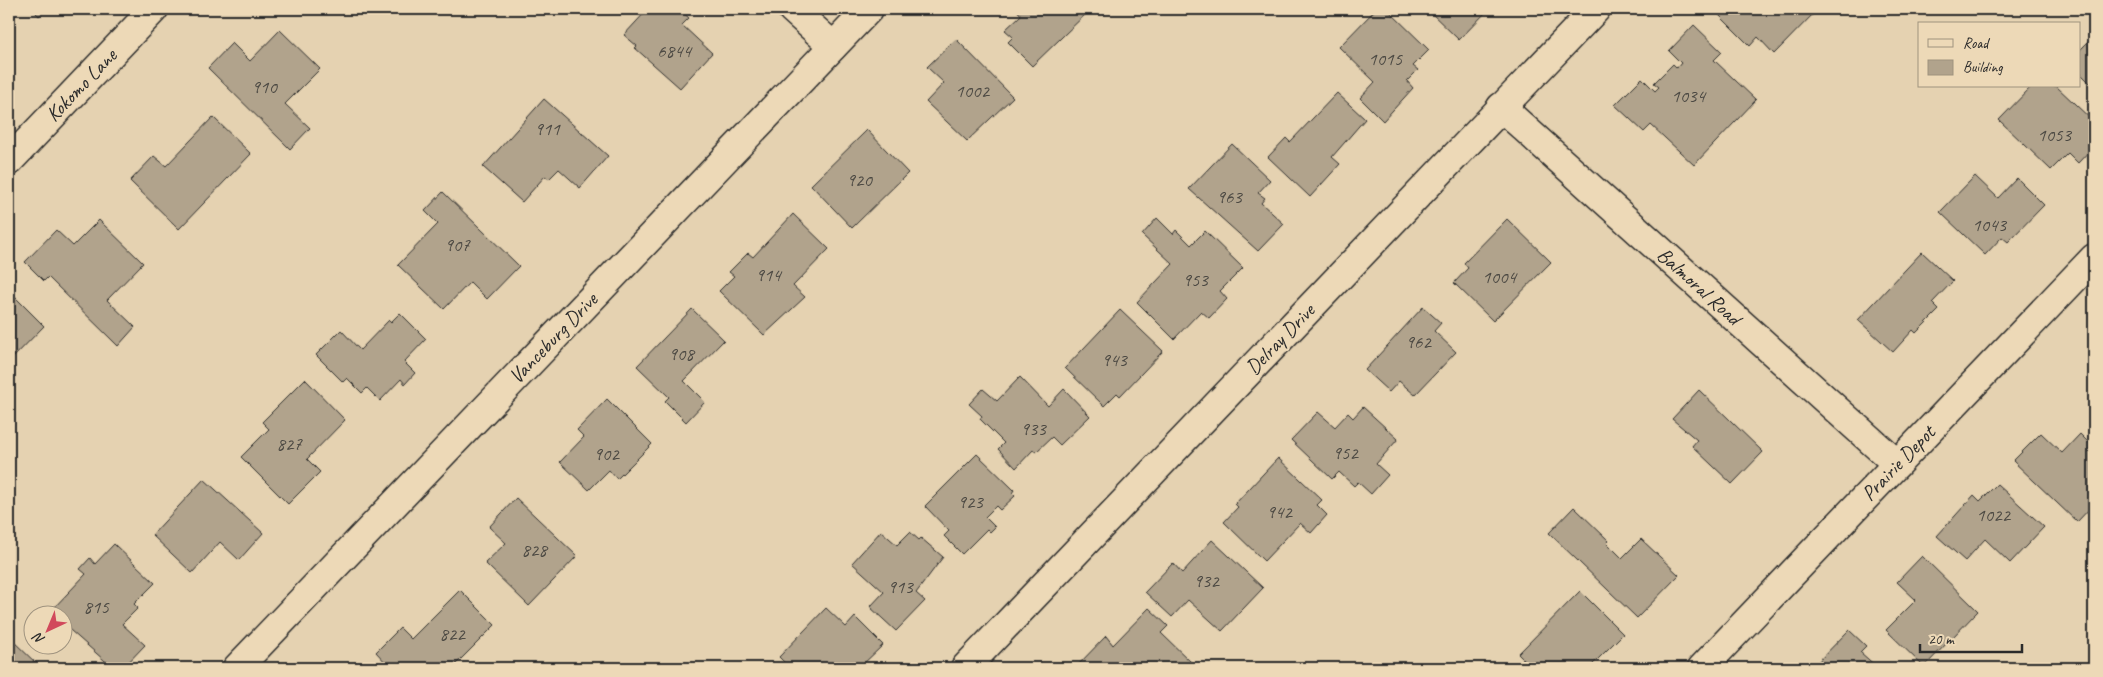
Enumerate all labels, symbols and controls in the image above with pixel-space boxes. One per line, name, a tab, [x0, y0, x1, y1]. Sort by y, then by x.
legend	[1918, 22, 2080, 88]
text: Road	[1963, 34, 1990, 53]
house number: 6844	[657, 39, 694, 63]
street label: Kokomo Lane	[40, 42, 123, 127]
house number: 1015	[1368, 47, 1404, 71]
text: Building	[1963, 58, 2003, 77]
house number: 910	[251, 75, 278, 99]
house number: 1002	[955, 79, 991, 103]
house number: 1034	[1671, 84, 1708, 108]
house number: 911	[534, 117, 561, 141]
house number: 1053	[2037, 123, 2073, 147]
house number: 920	[846, 168, 873, 192]
house number: 963	[1216, 185, 1243, 209]
house number: 1043	[1972, 213, 2008, 237]
house number: 907	[444, 233, 471, 257]
street label: Balmoral Road	[1652, 242, 1749, 333]
house number: 914	[755, 263, 783, 287]
house number: 1004	[1482, 265, 1519, 289]
house number: 953	[1182, 268, 1209, 292]
street label: Vanceburg Drive	[503, 286, 604, 389]
street label: Delray Drive	[1240, 296, 1322, 380]
house number: 962	[1405, 330, 1432, 354]
house number: 908	[668, 342, 696, 366]
house number: 943	[1101, 348, 1128, 372]
house number: 933	[1020, 417, 1047, 441]
street label: Prairie Depot	[1856, 418, 1942, 506]
house number: 827	[276, 432, 303, 456]
house number: 952	[1332, 441, 1359, 465]
house number: 902	[593, 442, 620, 466]
house number: 923	[957, 490, 984, 514]
house number: 942	[1266, 500, 1293, 524]
house number: 1022	[1976, 503, 2012, 527]
house number: 828	[521, 538, 549, 562]
house number: 932	[1193, 569, 1220, 593]
house number: 913	[887, 575, 914, 599]
house number: 815	[83, 595, 110, 619]
north arrow	[22, 604, 72, 654]
house number: 822	[439, 622, 466, 646]
scale bar	[1920, 622, 2023, 654]
text: N	[29, 628, 48, 648]
text: 20 m	[1928, 630, 1955, 649]

